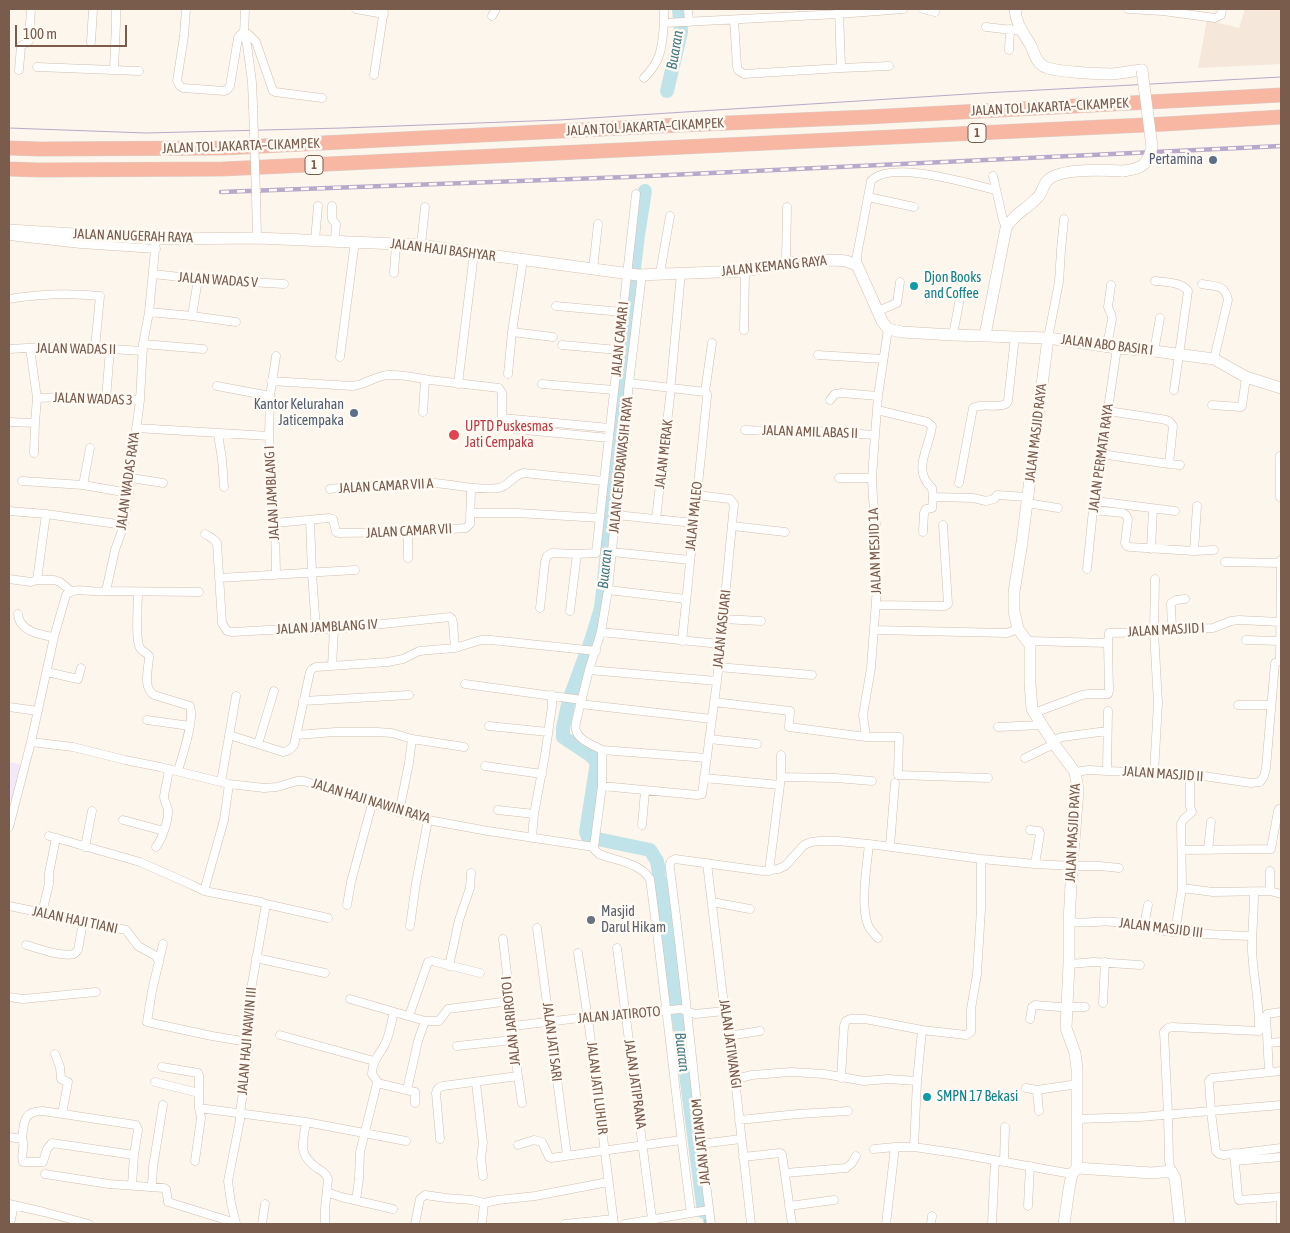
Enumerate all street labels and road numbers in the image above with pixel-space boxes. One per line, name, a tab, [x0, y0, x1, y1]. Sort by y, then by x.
street label: JALAN TOL JAKARTA–CIKAMPEK	[971, 94, 1129, 120]
street label: JALAN TOL JAKARTA–CIKAMPEK	[566, 114, 724, 140]
road number: 1	[968, 124, 986, 142]
street label: JALAN TOL JAKARTA–CIKAMPEK	[162, 135, 320, 157]
road number: 1	[305, 156, 323, 174]
street label: JALAN ANUGERAH RAYA	[73, 226, 193, 246]
street label: JALAN HAJI BASHYAR	[390, 235, 496, 265]
street label: JALAN KEMANG RAYA	[720, 252, 828, 280]
street label: JALAN WADAS V	[178, 269, 258, 291]
street label: JALAN CAMAR I	[608, 300, 632, 378]
street label: JALAN ABO BASIR I	[1060, 331, 1154, 359]
street label: JALAN WADAS II	[36, 340, 116, 358]
street label: JALAN MASJID RAYA	[1022, 383, 1050, 483]
street label: JALAN WADAS 3	[53, 389, 133, 409]
street label: JALAN CENDRAWASIH RAYA	[605, 396, 637, 534]
street label: JALAN PERMATA RAYA	[1085, 403, 1117, 513]
street label: JALAN MERAK	[651, 418, 677, 490]
street label: JALAN AMIL ABAS II	[762, 422, 858, 442]
street label: JALAN WADAS RAYA	[113, 431, 143, 531]
street label: JALAN JAMBLANG I	[261, 445, 283, 541]
street label: JALAN CAMAR VII A	[338, 475, 434, 497]
street label: JALAN MALEO	[682, 481, 706, 551]
street label: JALAN MESJID 1A	[865, 508, 885, 594]
street label: JALAN CAMAR VII	[366, 520, 452, 542]
street label: JALAN KASUARI	[710, 589, 734, 669]
street label: JALAN JAMBLANG IV	[276, 616, 378, 638]
street label: JALAN MASJID I	[1127, 620, 1205, 640]
street label: JALAN MASJID II	[1122, 763, 1204, 785]
street label: JALAN HAJI NAWIN RAYA	[310, 775, 432, 827]
street label: JALAN MASJID RAYA	[1062, 783, 1084, 883]
street label: JALAN HAJI TIANI	[31, 903, 119, 937]
street label: JALAN MASJID III	[1118, 915, 1204, 941]
street label: JALAN JARIROTO I	[498, 975, 524, 1067]
street label: JALAN HAJI NAWIN III	[234, 986, 260, 1096]
street label: JALAN JATIWANGI	[715, 998, 745, 1090]
street label: JALAN JATI SARI	[539, 1002, 565, 1082]
street label: JALAN JATIROTO	[577, 1003, 661, 1027]
street label: JALAN JATIPRANA	[620, 1038, 650, 1130]
street label: JALAN JATI LUHUR	[583, 1041, 611, 1135]
street label: JALAN JATIANOM	[688, 1098, 714, 1186]

